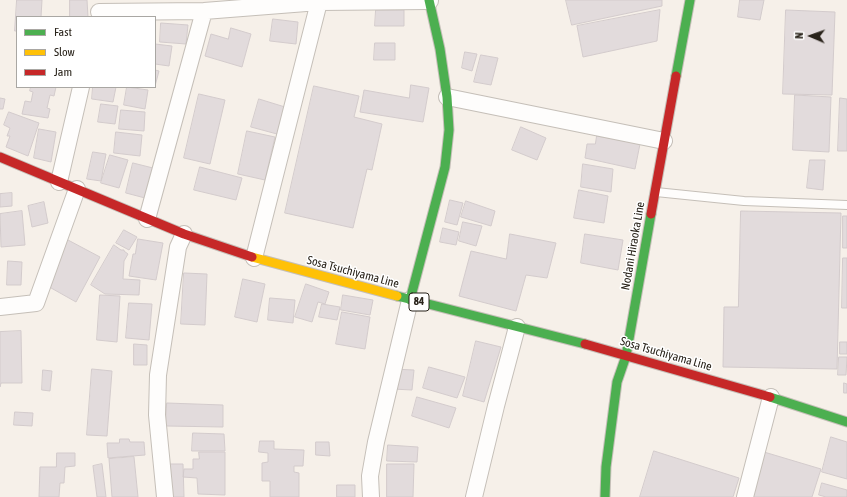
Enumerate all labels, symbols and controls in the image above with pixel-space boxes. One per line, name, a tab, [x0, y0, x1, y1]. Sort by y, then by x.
legend	[16, 16, 156, 88]
north arrow	[791, 16, 831, 56]
text: Fast	[54, 25, 72, 39]
text: N	[793, 32, 805, 39]
text: Slow	[54, 45, 75, 59]
text: Jam	[54, 65, 72, 79]
street label: Nodani Hiraoka Line	[618, 201, 648, 291]
street label: Sosa Tsuchiyama Line	[305, 253, 401, 291]
road number: 84	[409, 293, 429, 311]
street label: Sosa Tsuchiyama Line	[619, 334, 713, 374]

